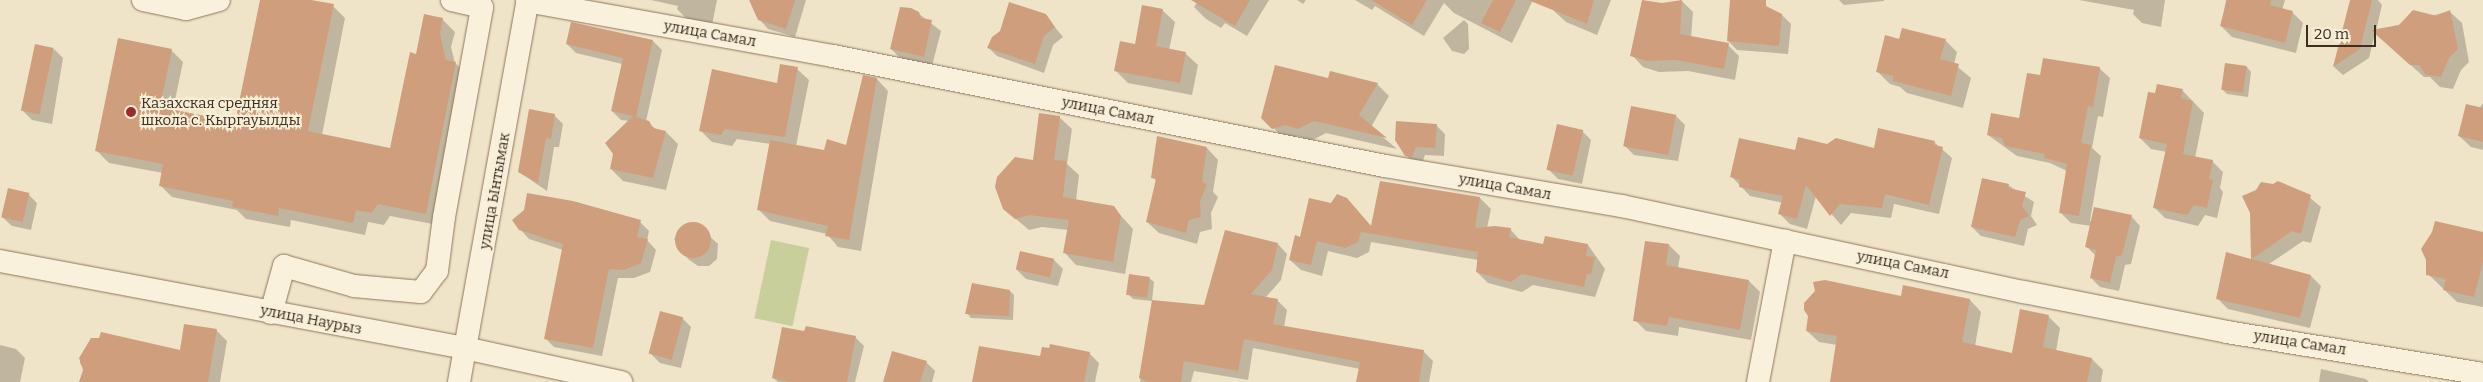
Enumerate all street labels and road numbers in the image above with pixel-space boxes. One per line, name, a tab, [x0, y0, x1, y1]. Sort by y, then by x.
street label: улица Самал	[662, 17, 758, 51]
street label: улица Самал	[1060, 93, 1156, 129]
street label: улица Ынтымак	[476, 131, 514, 251]
street label: улица Самал	[1457, 170, 1553, 204]
street label: улица Самал	[1855, 247, 1951, 283]
street label: улица Наурыз	[259, 301, 363, 339]
street label: улица Самал	[2252, 327, 2348, 359]

